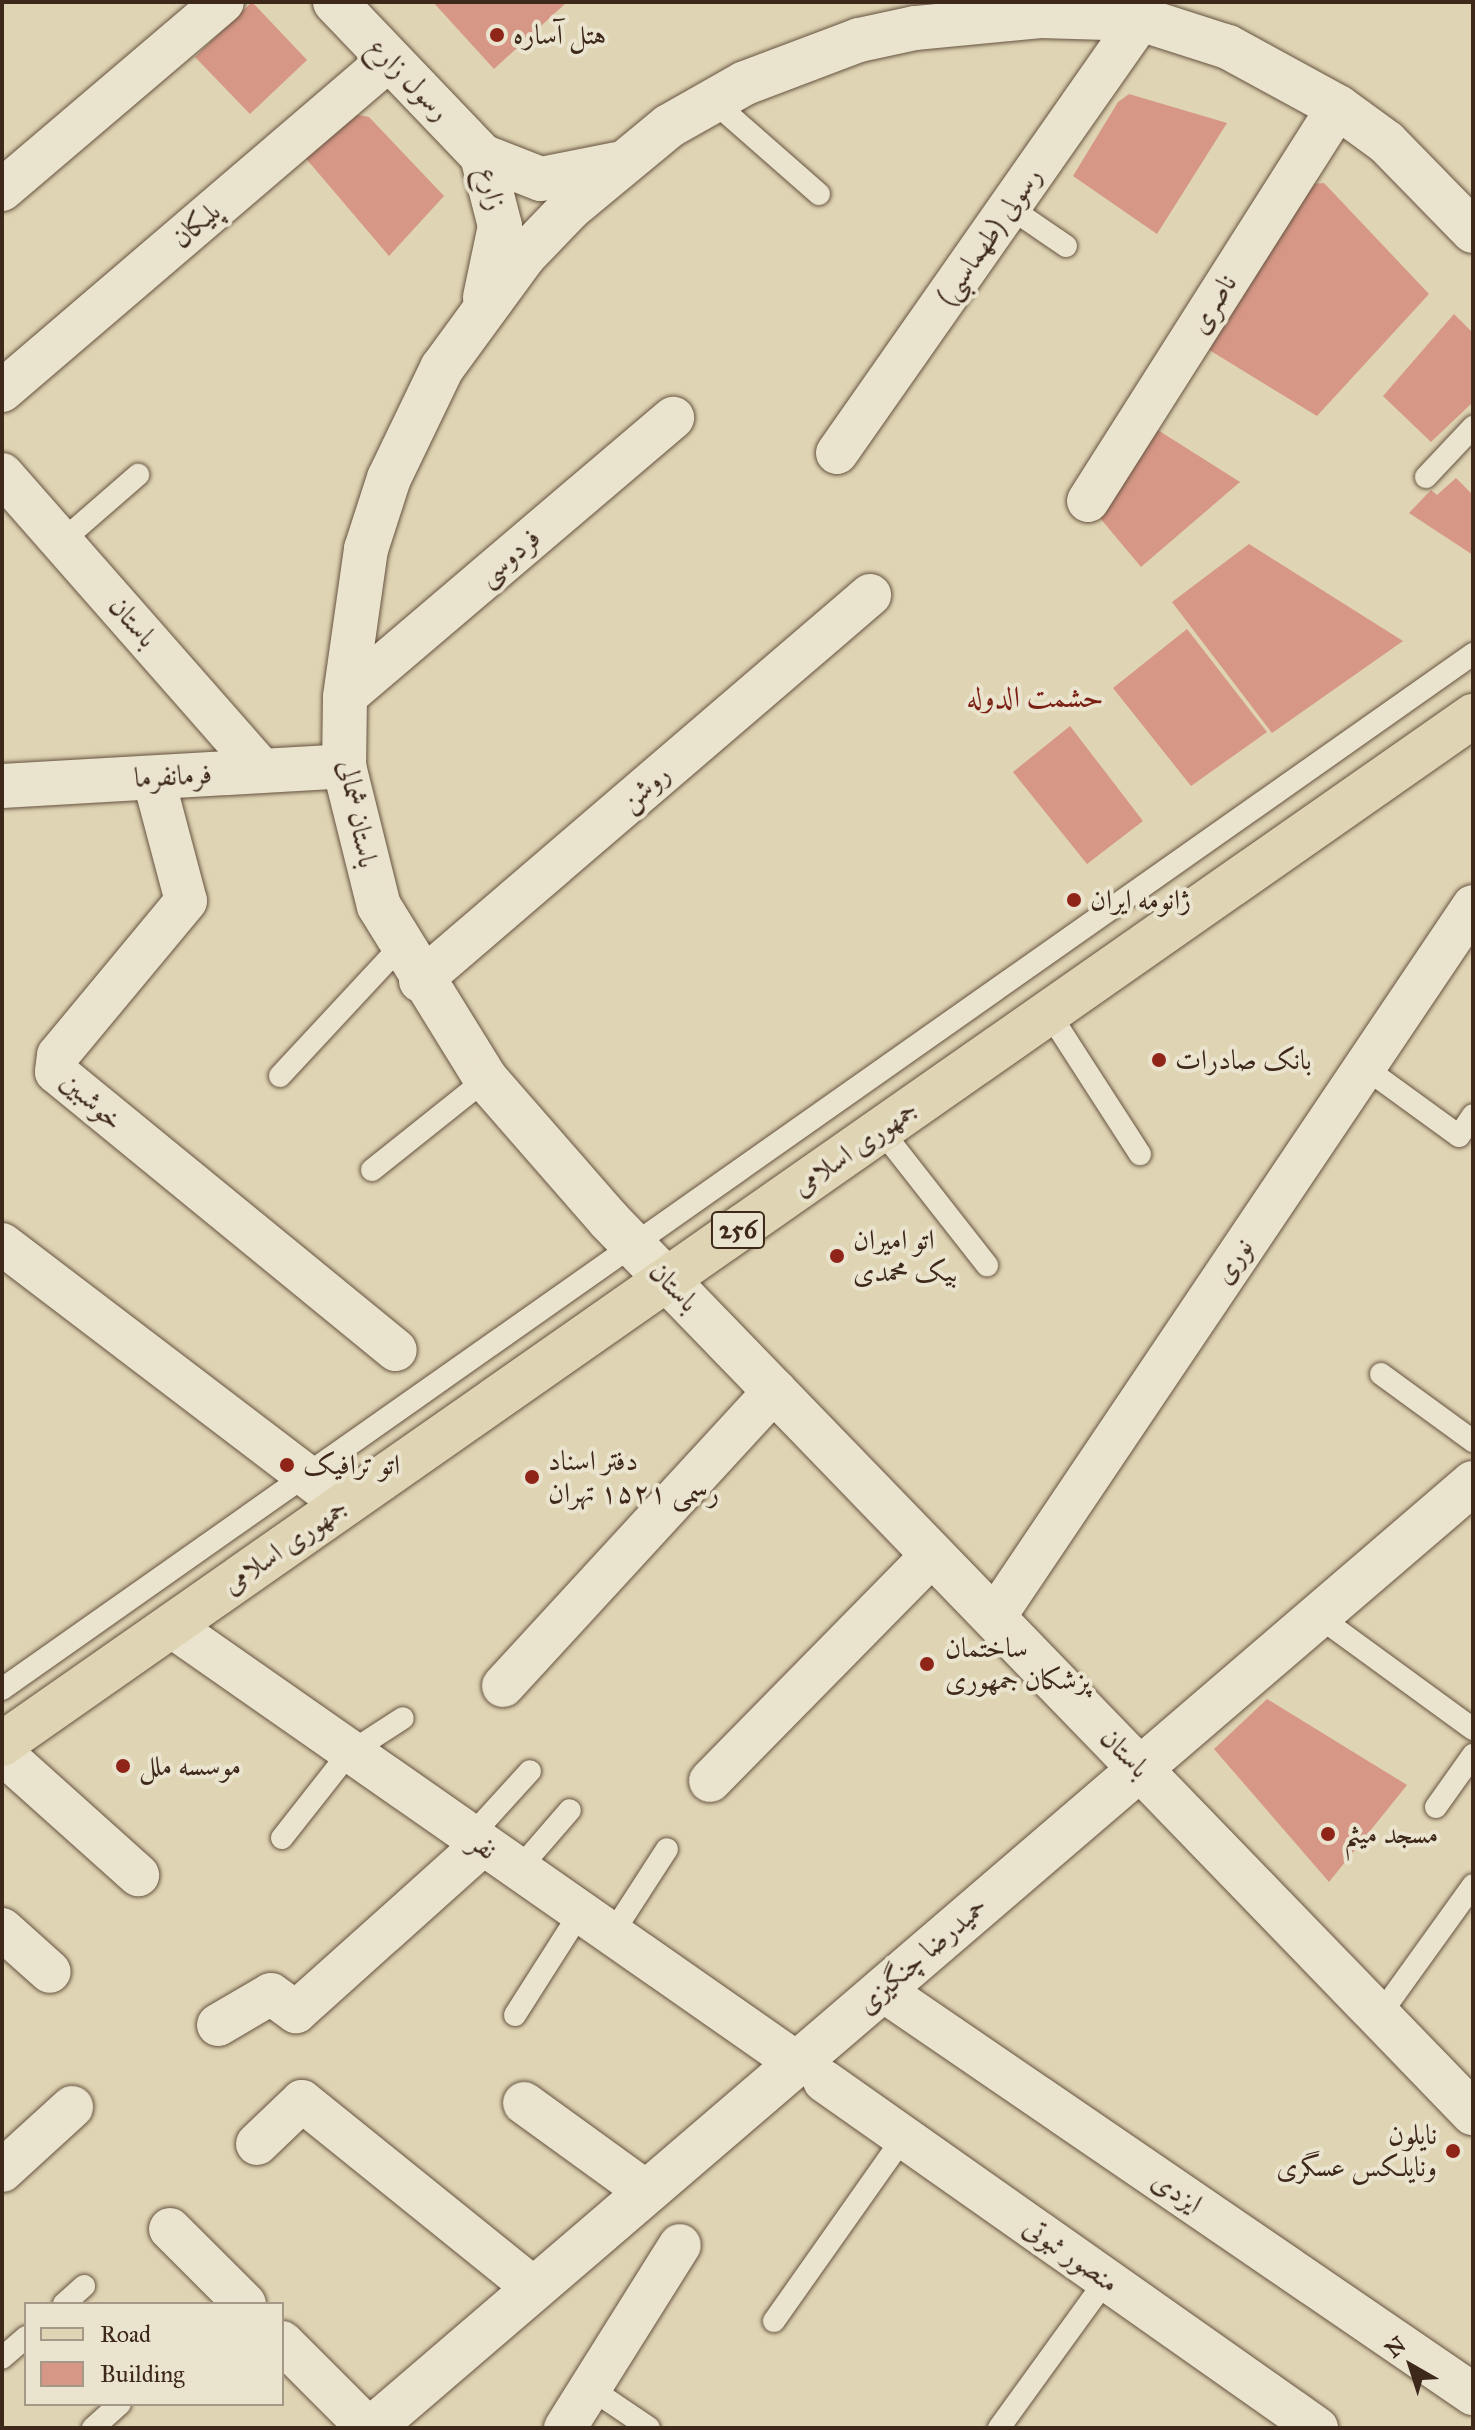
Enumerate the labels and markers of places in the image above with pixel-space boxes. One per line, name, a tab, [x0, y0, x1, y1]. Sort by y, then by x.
place label: هتل آساره	[513, 18, 606, 52]
marker: هتل آساره	[488, 26, 506, 44]
place label: ژانومه ایران	[1090, 883, 1191, 917]
marker: ژانومه ایران	[1065, 891, 1083, 909]
place label: بانک صادرات	[1175, 1043, 1312, 1077]
marker: بانک صادرات	[1150, 1051, 1168, 1069]
place label: اتو امیران بیک محمدی	[853, 1223, 957, 1289]
marker: اتو امیران بیک محمدی	[828, 1247, 846, 1265]
place label: دفتر اسناد رسمی ۱۵۲۱ تهران	[548, 1444, 719, 1510]
place label: اتو ترافیک	[303, 1448, 400, 1482]
marker: اتو ترافیک	[278, 1456, 296, 1474]
marker: دفتر اسناد رسمی ۱۵۲۱ تهران	[523, 1468, 541, 1486]
place label: ساختمان پزشکان جمهوری	[945, 1631, 1090, 1697]
marker: ساختمان پزشکان جمهوری	[916, 1653, 938, 1675]
place label: موسسه ملل	[139, 1749, 241, 1783]
marker: موسسه ملل	[114, 1757, 132, 1775]
place label: مسجد میثم	[1344, 1817, 1438, 1851]
marker: مسجد میثم	[1319, 1825, 1337, 1843]
place label: نایلون ونایلکس عسگری	[1276, 2118, 1437, 2184]
marker: نایلون ونایلکس عسگری	[1444, 2142, 1462, 2160]

